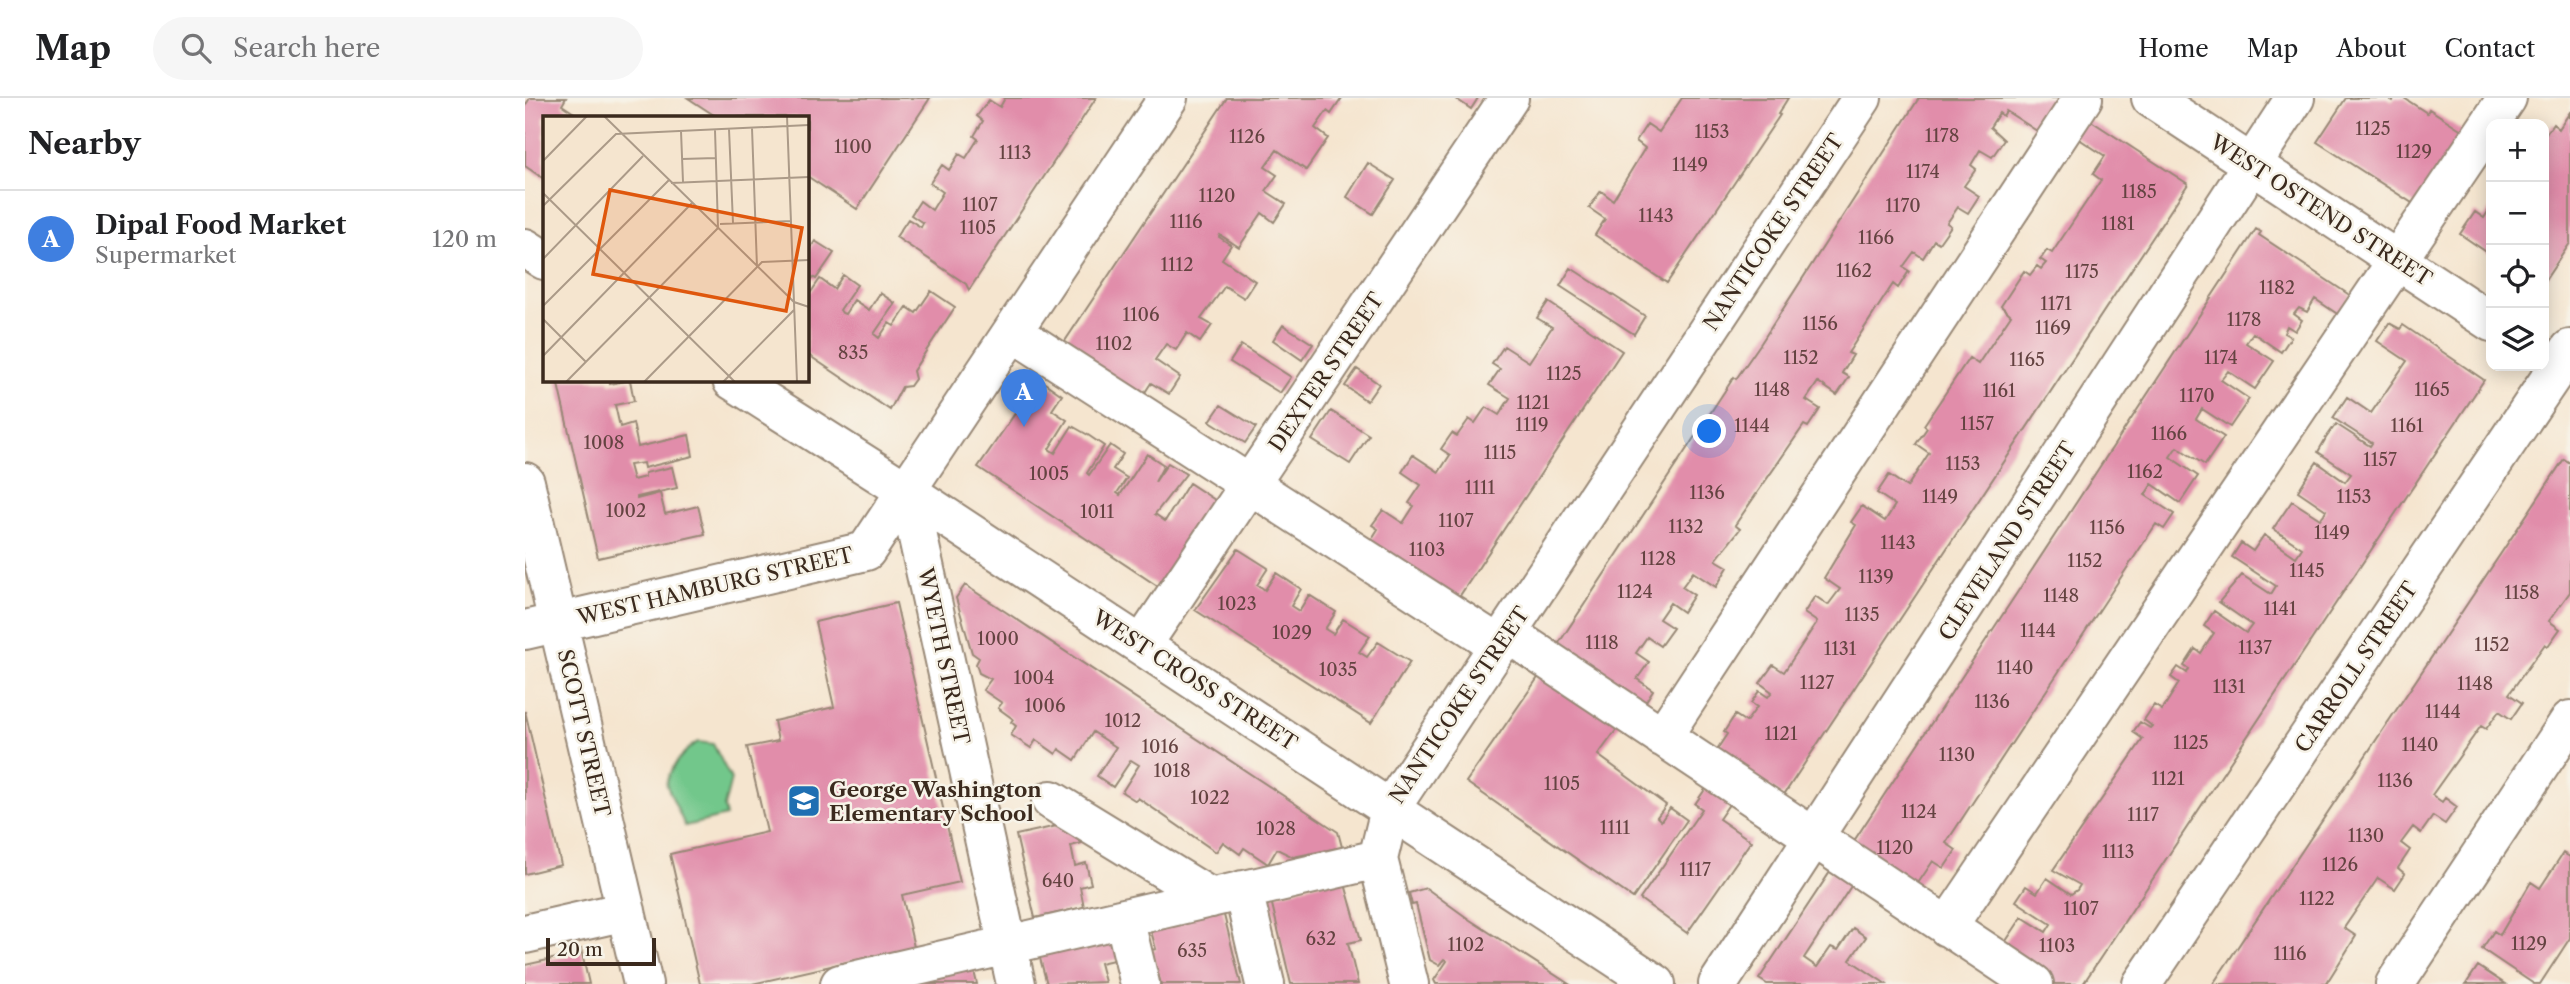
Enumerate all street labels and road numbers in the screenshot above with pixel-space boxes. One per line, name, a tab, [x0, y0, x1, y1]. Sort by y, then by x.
street label: WEST OSTEND STREET	[2205, 128, 2437, 291]
street label: NANTICOKE STREET	[1698, 129, 1848, 335]
street label: DEXTER STREET	[1264, 288, 1389, 456]
street label: CLEVELAND STREET	[1933, 437, 2081, 645]
street label: WEST HAMBURG STREET	[574, 542, 856, 630]
street label: WYETH STREET	[913, 564, 975, 747]
street label: CARROLL STREET	[2290, 577, 2423, 757]
street label: NANTICOKE STREET	[1384, 602, 1534, 808]
street label: WEST CROSS STREET	[1087, 604, 1302, 756]
street label: SCOTT STREET	[553, 647, 615, 819]

